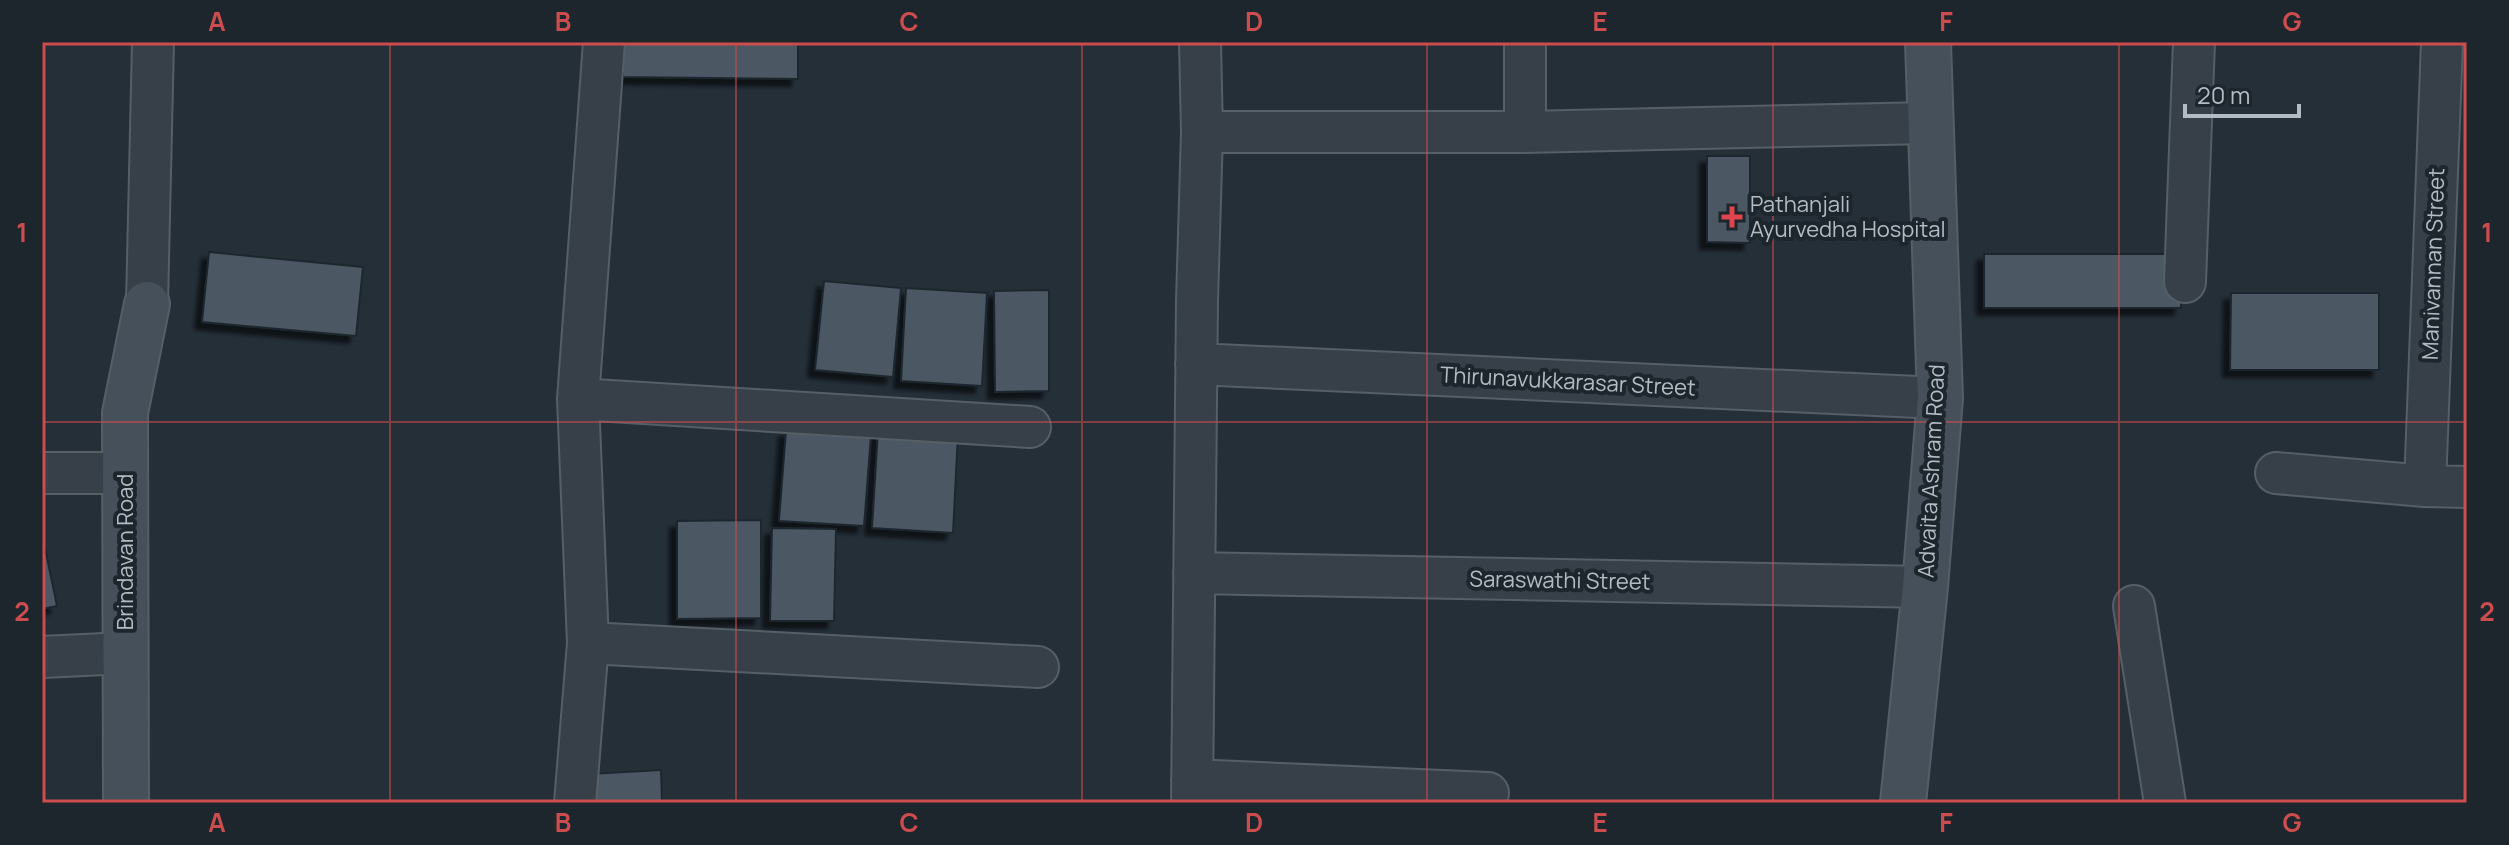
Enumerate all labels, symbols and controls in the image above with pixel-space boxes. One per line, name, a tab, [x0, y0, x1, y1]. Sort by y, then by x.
text: A	[208, 3, 226, 39]
text: B	[555, 3, 571, 39]
text: C	[899, 3, 919, 39]
text: D	[1245, 3, 1263, 39]
text: E	[1592, 3, 1608, 39]
text: F	[1939, 3, 1953, 39]
text: G	[2282, 3, 2302, 39]
scale bar	[2185, 68, 2299, 118]
text: 20 m	[2197, 78, 2250, 111]
street label: Manivannan Street	[2415, 167, 2451, 361]
place label: Pathanjali Ayurvedha Hospital	[1750, 189, 1946, 244]
marker: Pathanjali Ayurvedha Hospital	[1721, 206, 1743, 228]
text: 1	[16, 214, 28, 250]
text: 1	[2481, 214, 2493, 250]
street label: Thirunavukkarasar Street	[1439, 359, 1697, 403]
street label: Advaita Ashram Road	[1910, 363, 1952, 579]
street label: Brindavan Road	[110, 474, 140, 630]
street label: Saraswathi Street	[1469, 563, 1651, 597]
text: 2	[14, 593, 30, 629]
text: 2	[2479, 593, 2495, 629]
text: A	[208, 804, 226, 840]
text: B	[555, 804, 571, 840]
text: C	[899, 804, 919, 840]
text: D	[1245, 804, 1263, 840]
text: E	[1592, 804, 1608, 840]
text: F	[1939, 804, 1953, 840]
text: G	[2282, 804, 2302, 840]

